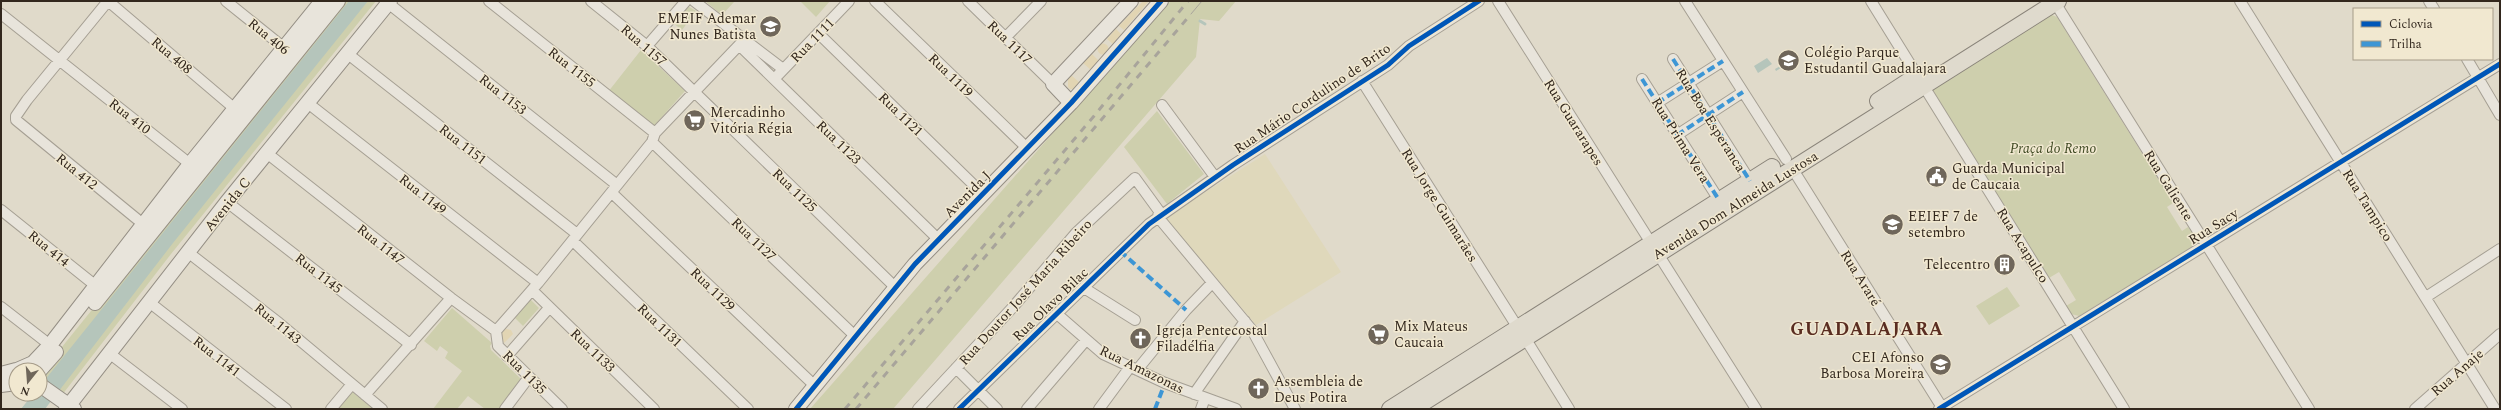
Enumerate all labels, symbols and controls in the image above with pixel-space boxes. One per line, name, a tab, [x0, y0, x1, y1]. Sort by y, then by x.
place label: EMEIF Ademar Nunes Batista	[658, 8, 756, 45]
legend	[2353, 8, 2493, 60]
street label: Rua 406	[243, 13, 294, 60]
school or university icon: EMEIF Ademar Nunes Batista	[758, 13, 784, 39]
street label: Rua 1111	[786, 13, 839, 68]
text: Ciclovia	[2389, 15, 2433, 34]
street label: Rua 1117	[982, 16, 1037, 69]
street label: Rua 1157	[616, 19, 671, 71]
street label: Rua 408	[146, 32, 197, 79]
text: Trilha	[2389, 35, 2422, 54]
street label: Rua Mário Cordulino de Brito	[1230, 38, 1395, 159]
street label: Rua 1155	[543, 42, 600, 93]
place label: Colégio Parque Estudantil Guadalajara	[1804, 42, 1947, 79]
school or university icon: Colégio Parque Estudantil Guadalajara	[1775, 47, 1801, 73]
street label: Rua 1119	[923, 49, 978, 102]
street label: Rua Boa Esperanca	[1670, 64, 1751, 176]
street label: Rua 1153	[474, 69, 531, 120]
street label: Rua Guararapes	[1538, 75, 1609, 170]
street label: Rua 1121	[873, 88, 928, 141]
street label: Rua 410	[104, 93, 155, 140]
street label: Rua Prima Vera	[1646, 93, 1715, 187]
place label: Mercadinho Vitória Régia	[710, 102, 793, 139]
supermarket icon: Mercadinho Vitória Régia	[681, 107, 707, 133]
street label: Rua 1123	[811, 116, 866, 169]
street label: Rua 1151	[434, 119, 491, 170]
park label: Praça do Remo	[2010, 138, 2096, 159]
street label: Rua Jorge Guimarães	[1396, 144, 1483, 266]
street label: Avenida Dom Almeida Lustosa	[1648, 146, 1822, 265]
street label: Rua Galiente	[2138, 146, 2199, 225]
street label: Rua 412	[51, 148, 102, 195]
place label: Guarda Municipal de Caucaia	[1952, 158, 2065, 195]
public building icon: Guarda Municipal de Caucaia	[1924, 163, 1950, 189]
street label: Rua 1125	[767, 164, 822, 217]
street label: Rua Tampico	[2337, 165, 2398, 246]
street label: Avenida J	[939, 166, 996, 223]
street label: Rua 1149	[394, 169, 451, 220]
street label: Avenida C	[199, 173, 256, 236]
street label: Rua Sacy	[2184, 202, 2243, 250]
street label: Rua Acapulco	[1991, 203, 2054, 287]
place label: EEIEF 7 de setembro	[1908, 206, 1978, 243]
school or university icon: EEIEF 7 de setembro	[1880, 211, 1906, 237]
street label: Rua 1127	[726, 213, 781, 266]
street label: Rua Doutor José Maria Ribeiro	[954, 214, 1097, 370]
street label: Rua 1147	[352, 219, 409, 270]
street label: Rua 414	[23, 225, 74, 272]
street label: Rua Araré	[1835, 246, 1886, 311]
street label: Rua 1145	[290, 248, 347, 299]
building icon: Telecentro	[1992, 251, 2018, 277]
place label: Telecentro	[1924, 254, 1990, 275]
street label: Rua Olavo Bilac	[1008, 262, 1093, 346]
street label: Rua 1129	[685, 263, 740, 316]
street label: Rua 1143	[250, 298, 306, 349]
street label: Rua 1131	[632, 299, 687, 352]
place label: Mix Mateus Caucaia	[1394, 316, 1468, 353]
district label: GUADALAJARA	[1790, 316, 1944, 343]
place label: Igreja Pentecostal Filadélfia	[1156, 320, 1267, 357]
supermarket icon: Mix Mateus Caucaia	[1366, 321, 1392, 347]
street label: Rua 1133	[565, 324, 620, 377]
church icon: Igreja Pentecostal Filadélfia	[1127, 325, 1153, 351]
street label: Rua 1141	[188, 331, 245, 382]
street label: Rua Amazonas	[1096, 340, 1188, 399]
street label: Rua Anaje	[2426, 343, 2489, 401]
street label: Rua 1135	[498, 345, 552, 399]
place label: CEI Afonso Barbosa Moreira	[1820, 347, 1924, 384]
school or university icon: CEI Afonso Barbosa Moreira	[1927, 352, 1953, 378]
north arrow	[8, 362, 48, 402]
place label: Assembleia de Deus Potira	[1274, 371, 1363, 408]
church icon: Assembleia de Deus Potira	[1246, 376, 1272, 402]
text: N	[18, 382, 32, 401]

